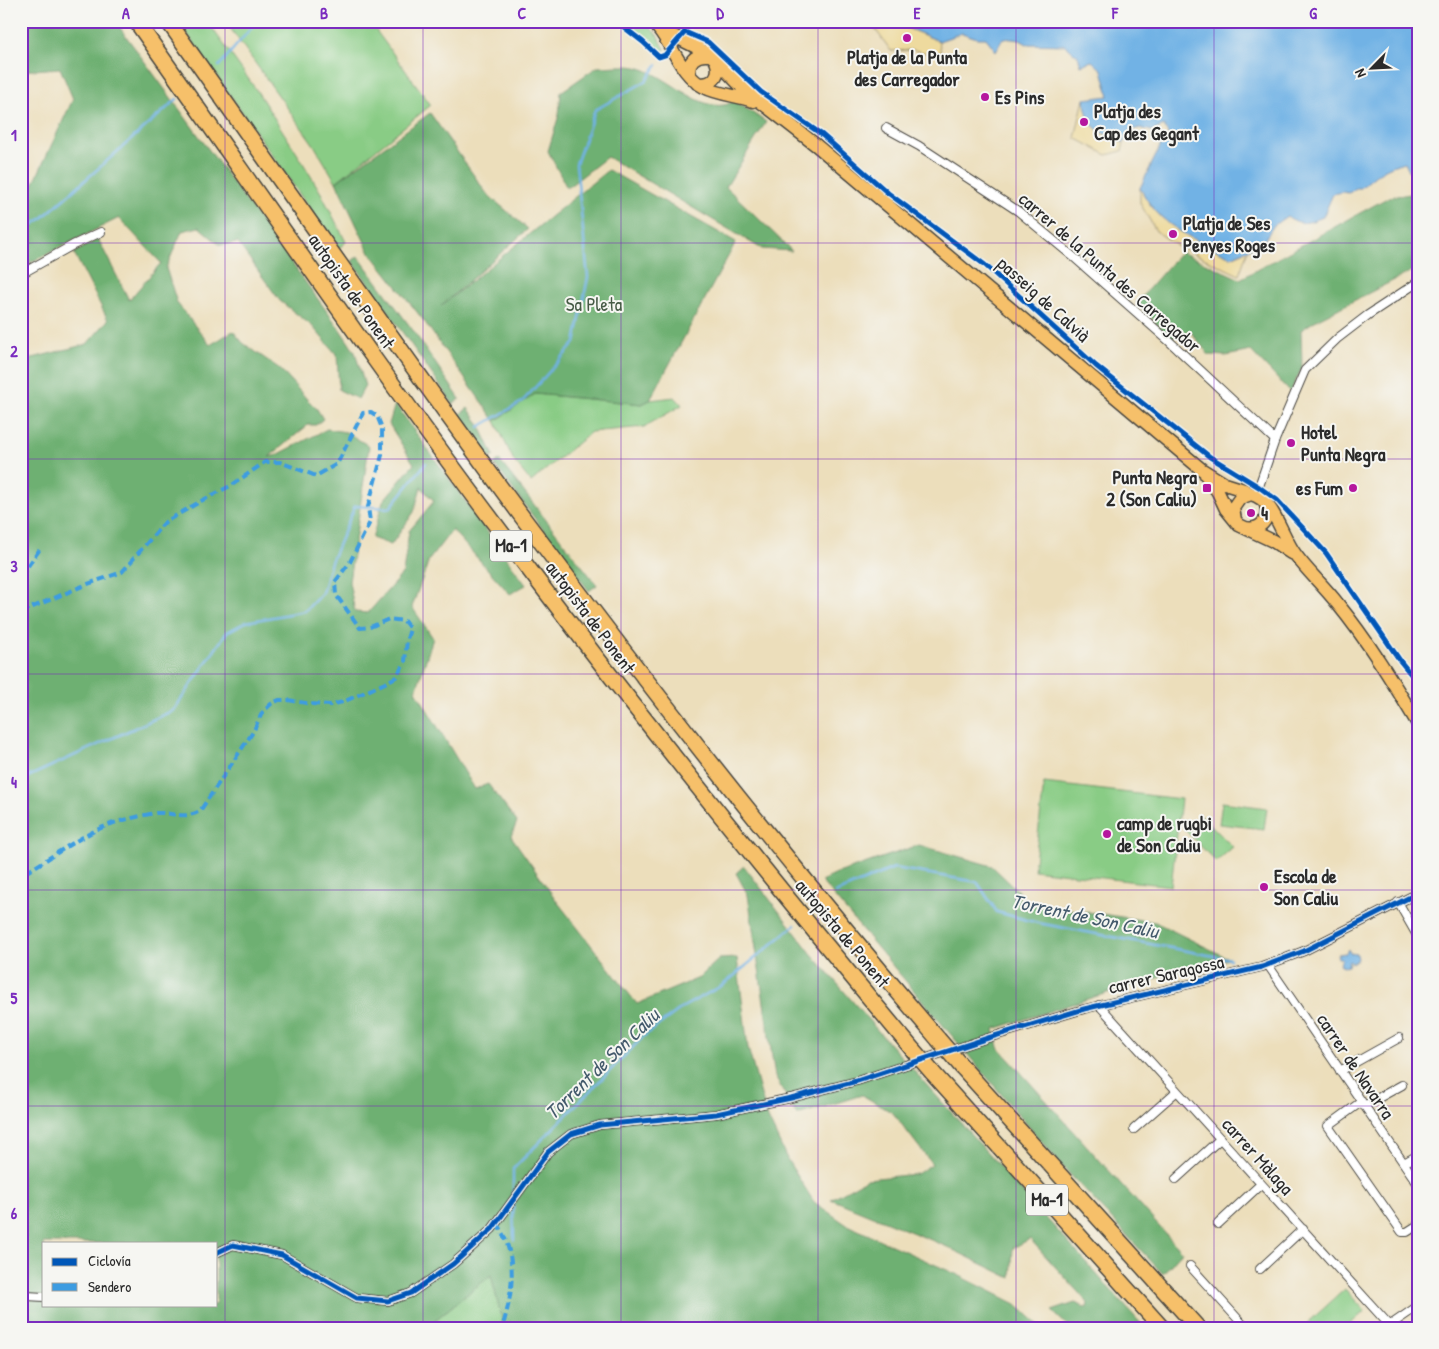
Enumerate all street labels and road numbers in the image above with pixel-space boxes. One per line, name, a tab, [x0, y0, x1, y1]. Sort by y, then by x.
street label: carrer de la Punta des Carregador	[1013, 186, 1207, 359]
street label: autopista de Ponent	[303, 228, 402, 354]
street label: passeig de Calvià	[992, 250, 1096, 348]
road number: Ma-1	[490, 530, 532, 562]
street label: autopista de Ponent	[540, 555, 642, 679]
street label: autopista de Ponent	[790, 873, 897, 993]
street label: carrer Saragossa	[1106, 948, 1227, 1000]
street label: carrer de Navarra	[1311, 1008, 1401, 1125]
street label: carrer Màlaga	[1216, 1112, 1300, 1201]
road number: Ma-1	[1026, 1184, 1068, 1216]

